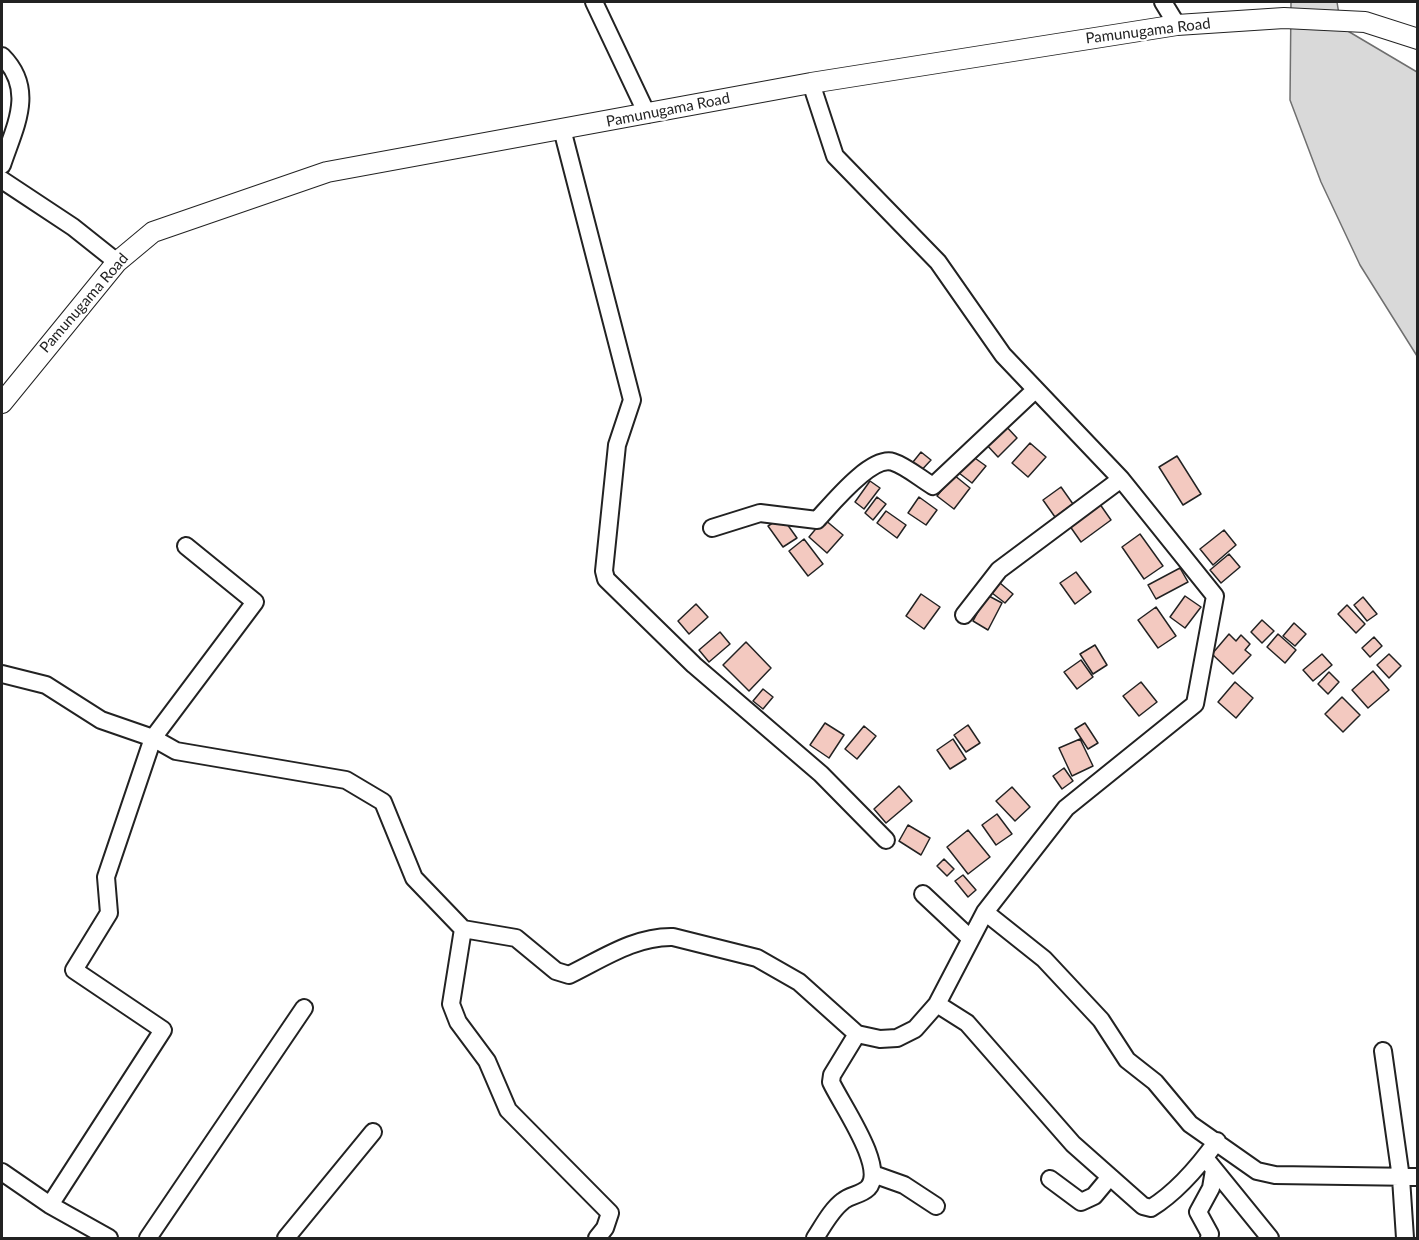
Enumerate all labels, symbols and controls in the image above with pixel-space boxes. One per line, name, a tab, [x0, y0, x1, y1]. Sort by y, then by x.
street label: Pamunugama Road	[1084, 14, 1212, 48]
street label: Pamunugama Road	[605, 89, 731, 131]
street label: Pamunugama Road	[36, 250, 132, 356]

